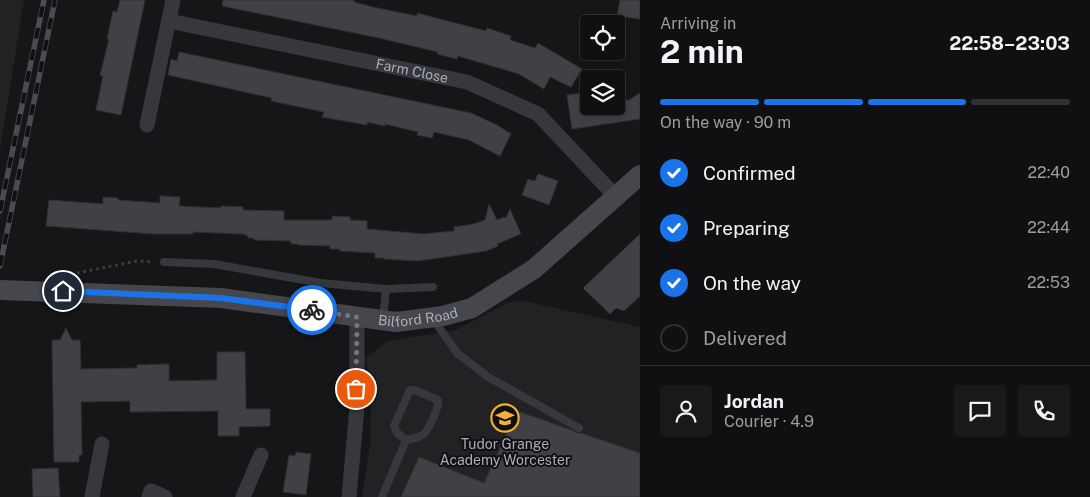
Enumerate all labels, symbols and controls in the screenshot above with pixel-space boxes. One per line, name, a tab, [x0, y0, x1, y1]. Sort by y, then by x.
text: Arriving in	[660, 14, 736, 33]
map controls	[580, 15, 625, 115]
button: locate	[580, 15, 625, 60]
text: 22:58–23:03	[949, 32, 1070, 54]
text: 2 min	[660, 33, 744, 70]
street label: Farm Close	[374, 56, 450, 86]
button: layers	[580, 70, 625, 115]
text: On the way · 90 m	[660, 113, 791, 132]
icon: check	[660, 159, 688, 187]
text: Confirmed	[703, 162, 796, 184]
text: 22:40	[1028, 163, 1070, 182]
icon: check	[660, 214, 688, 242]
text: Preparing	[703, 217, 790, 239]
text: 22:44	[1027, 218, 1070, 237]
icon: check	[660, 269, 688, 297]
pin	[42, 270, 84, 312]
text: On the way	[703, 272, 801, 294]
text: 22:53	[1027, 273, 1070, 292]
icon: home	[49, 277, 77, 305]
courier	[287, 285, 337, 335]
icon: bike	[298, 296, 326, 324]
street label: Bilford Road	[377, 304, 460, 330]
text: Delivered	[703, 327, 787, 349]
pin	[335, 368, 377, 410]
icon: bag	[342, 375, 370, 403]
button: person	[660, 385, 712, 437]
button: chat	[954, 385, 1006, 437]
button: phone	[1018, 385, 1070, 437]
text: Jordan	[724, 390, 784, 412]
school or university icon: Tudor Grange Academy Worcester	[490, 403, 520, 433]
text: Courier · 4.9	[724, 412, 814, 431]
place label: Tudor Grange Academy Worcester	[440, 436, 570, 468]

